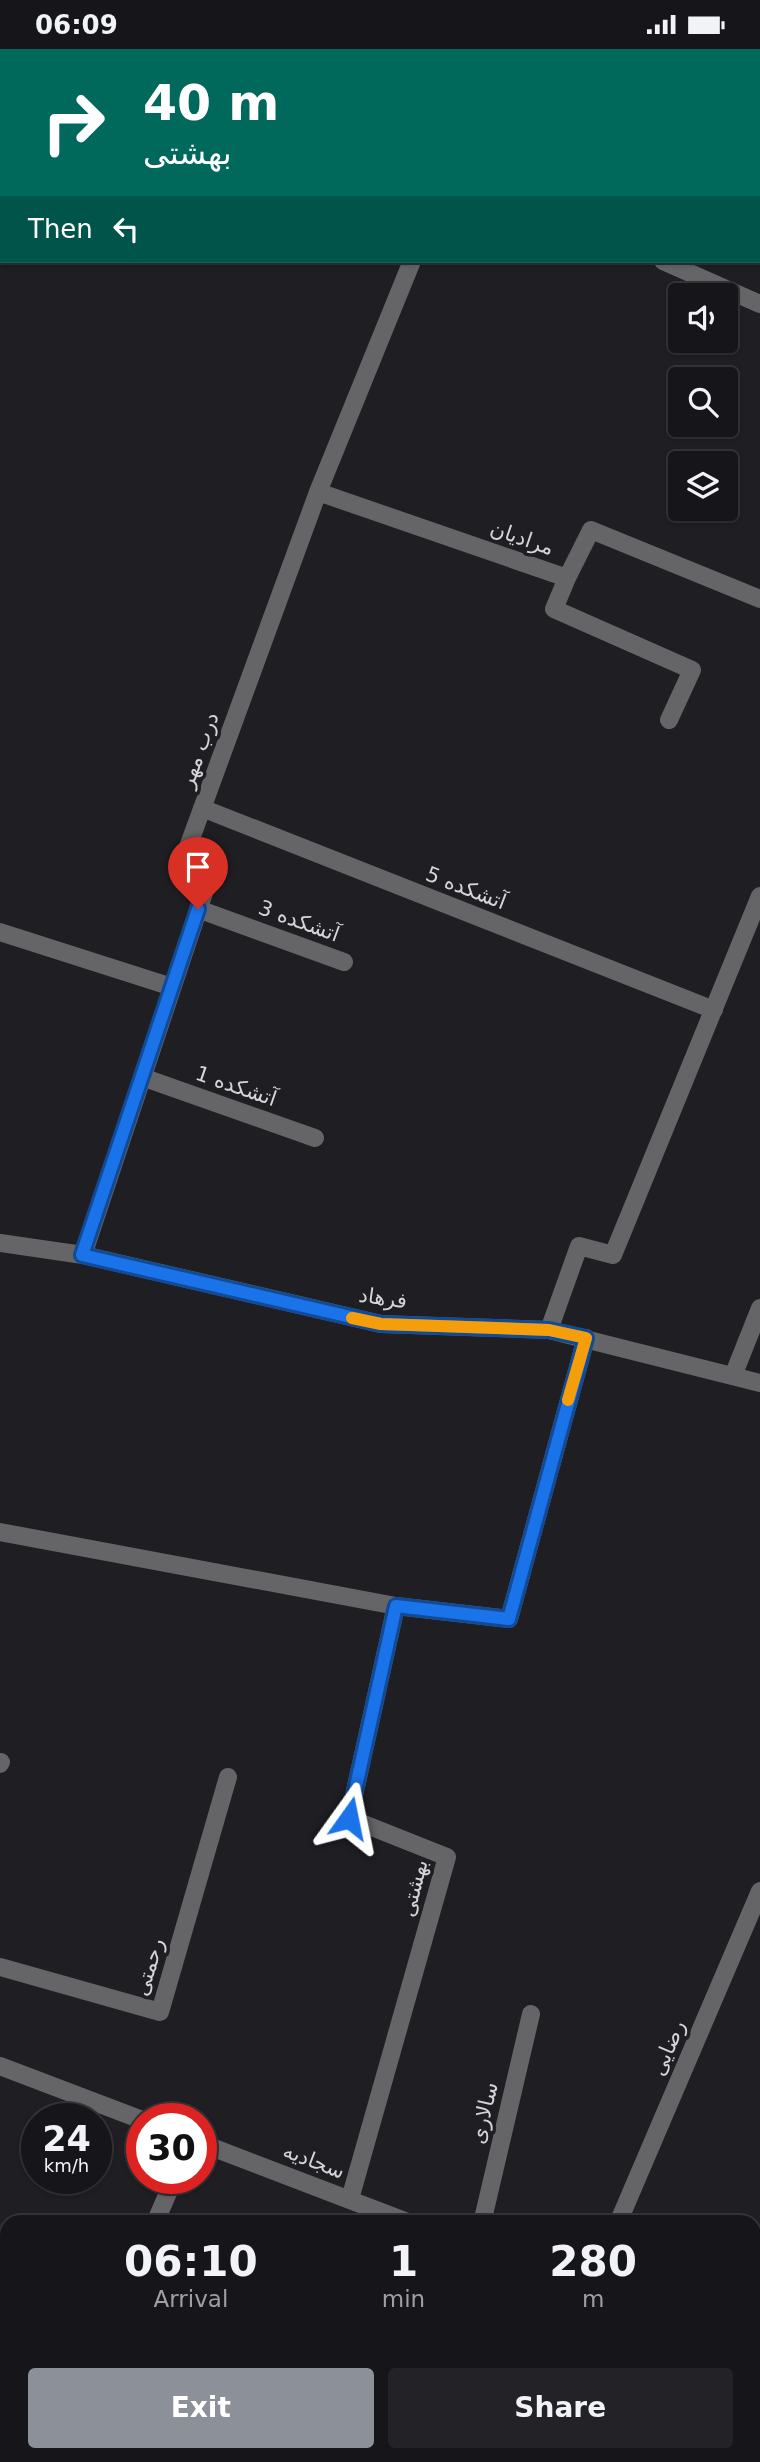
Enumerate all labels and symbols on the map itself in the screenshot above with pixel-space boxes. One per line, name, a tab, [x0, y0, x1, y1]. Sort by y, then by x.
street label: مرادیان	[487, 516, 557, 560]
street label: درب مهر	[174, 709, 224, 792]
pin	[168, 837, 228, 909]
street label: آتشکده 5	[422, 861, 511, 915]
street label: آتشکده 3	[255, 894, 344, 947]
street label: آتشکده 1	[192, 1060, 281, 1111]
street label: فرهاد	[357, 1283, 409, 1313]
position arrow	[312, 1781, 386, 1855]
street label: بهشتی	[395, 1857, 433, 1919]
street label: رحمتی	[129, 1935, 169, 1999]
street label: رضایی	[646, 2017, 690, 2079]
street label: سالاری	[465, 2080, 503, 2146]
speed limit sign: 30	[126, 2103, 217, 2194]
street label: سجادیه	[280, 2138, 348, 2184]

